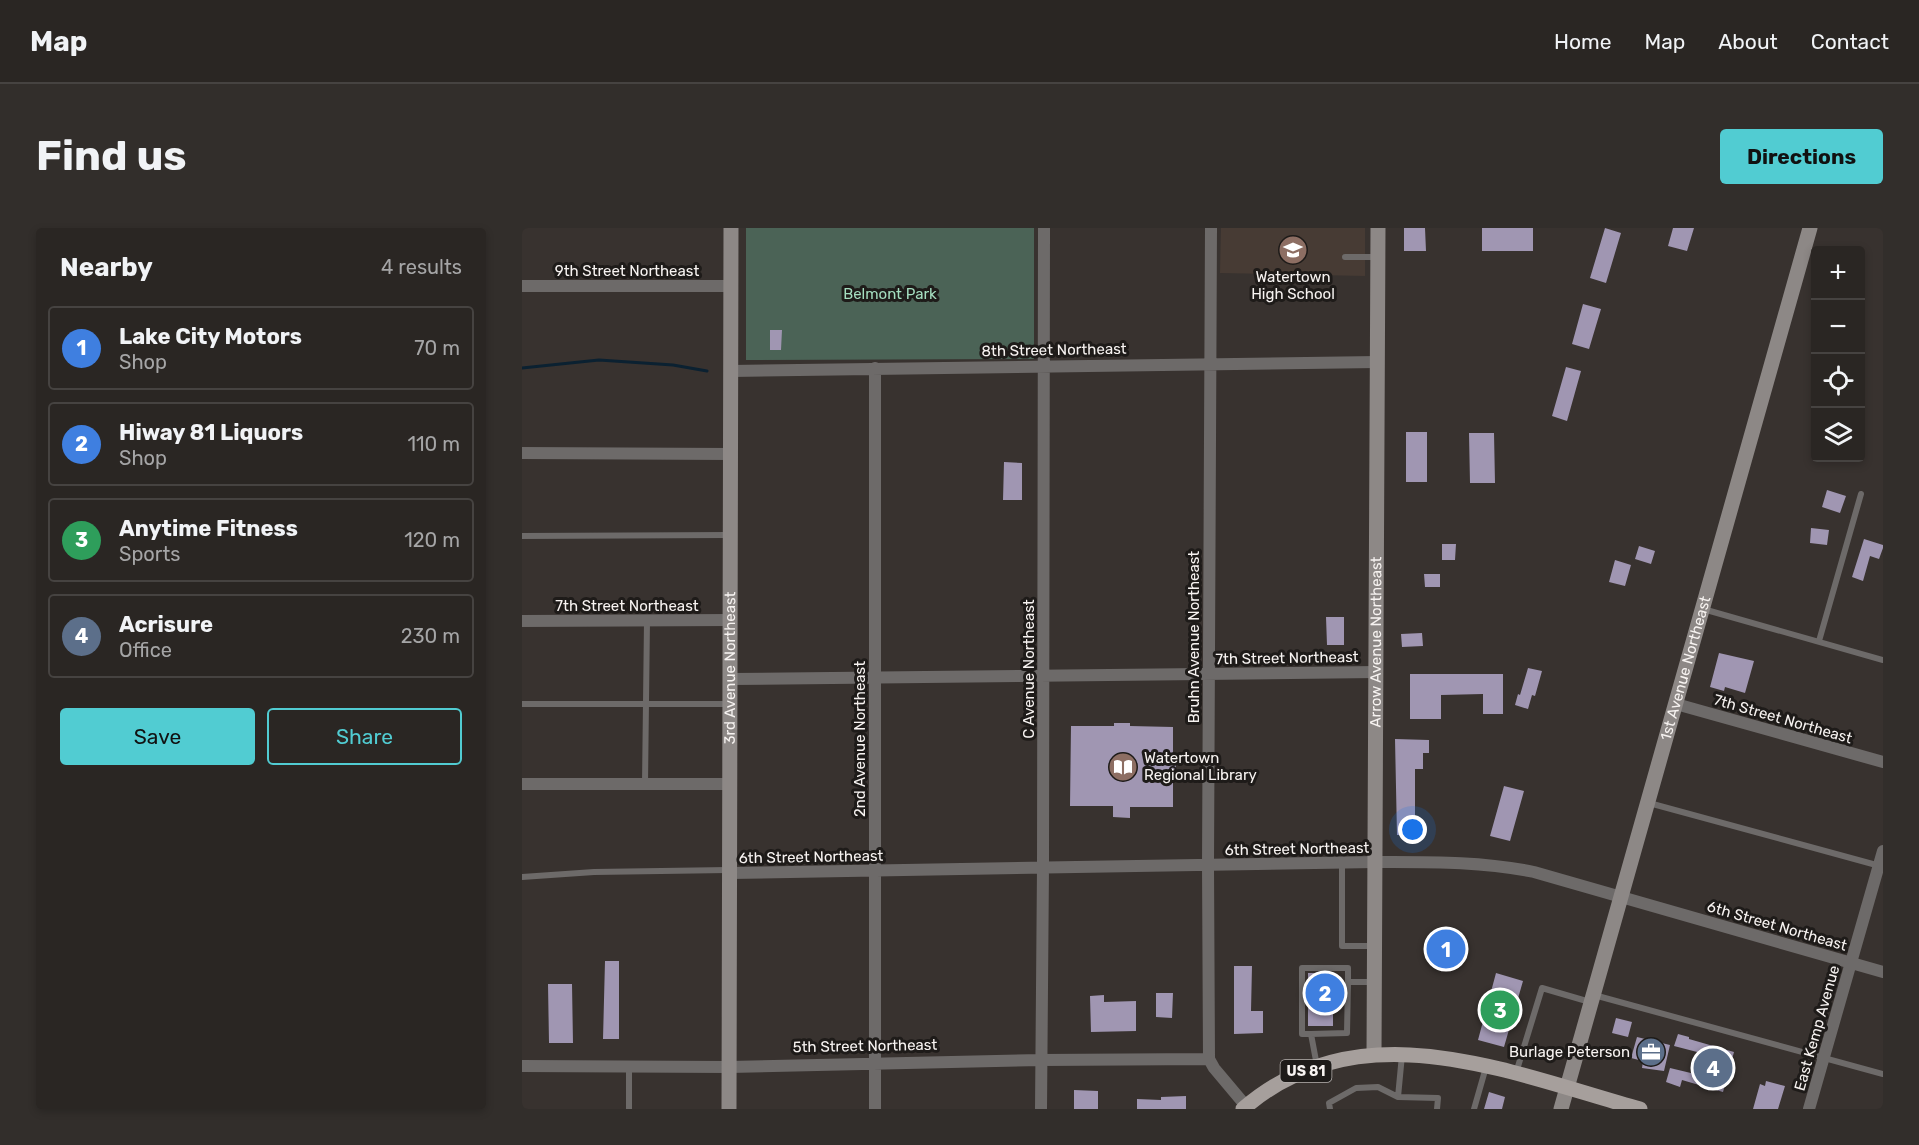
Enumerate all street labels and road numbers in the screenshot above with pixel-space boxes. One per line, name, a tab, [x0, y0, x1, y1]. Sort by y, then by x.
street label: 9th Street Northeast	[555, 262, 699, 280]
street label: 8th Street Northeast	[981, 340, 1127, 360]
street label: Bruhn Avenue Northeast	[1185, 551, 1203, 723]
street label: Arrow Avenue Northeast	[1367, 556, 1385, 728]
street label: 3rd Avenue Northeast	[721, 591, 739, 745]
street label: 1st Avenue Northeast	[1657, 594, 1715, 743]
street label: 7th Street Northeast	[555, 597, 699, 615]
street label: C Avenue Northeast	[1020, 599, 1038, 739]
street label: 7th Street Northeast	[1215, 648, 1359, 668]
street label: 2nd Avenue Northeast	[851, 661, 869, 817]
street label: 7th Street Northeast	[1712, 691, 1854, 747]
street label: 6th Street Northeast	[1225, 839, 1370, 859]
street label: 6th Street Northeast	[739, 847, 884, 867]
street label: 6th Street Northeast	[1705, 897, 1849, 955]
street label: East Kemp Avenue	[1790, 963, 1844, 1093]
street label: 5th Street Northeast	[793, 1036, 938, 1056]
road number: US 81	[1280, 1060, 1332, 1082]

